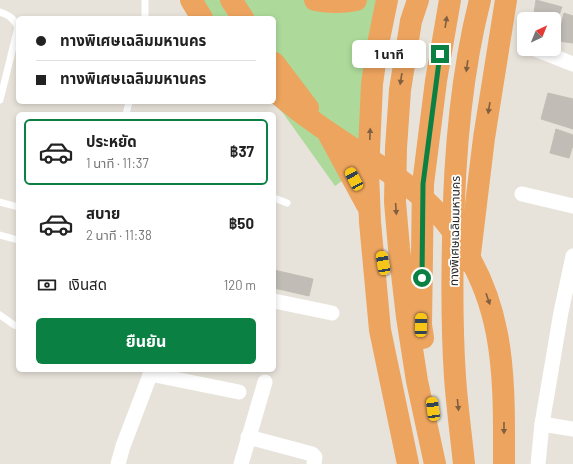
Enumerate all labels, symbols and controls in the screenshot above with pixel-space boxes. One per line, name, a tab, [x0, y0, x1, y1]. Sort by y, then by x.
north arrow	[517, 12, 561, 56]
map controls	[517, 12, 561, 56]
one-way arrow	[443, 16, 449, 28]
text: ทางพิเศษเฉลิมมหานคร	[60, 31, 206, 49]
callout: 1 นาที	[352, 40, 426, 68]
route end	[431, 45, 449, 63]
text: 1 นาที	[374, 46, 404, 62]
one-way arrow	[464, 60, 470, 72]
text: ทางพิเศษเฉลิมมหานคร	[60, 69, 206, 87]
one-way arrow	[398, 73, 404, 85]
one-way arrow	[486, 102, 492, 114]
one-way arrow	[367, 127, 373, 140]
text: ประหยัด	[86, 132, 137, 150]
icon: car	[38, 134, 74, 170]
text: ฿37	[230, 142, 254, 160]
text: 1 นาที · 11:37	[86, 155, 149, 171]
car	[343, 166, 365, 192]
street label: ทางพิเศษเฉลิมมหานคร	[446, 176, 462, 286]
one-way arrow	[392, 203, 399, 215]
text: สบาย	[86, 204, 120, 222]
icon: car	[38, 206, 74, 242]
text: ฿50	[229, 214, 254, 232]
text: 2 นาที · 11:38	[86, 227, 152, 243]
car	[375, 250, 391, 276]
route start	[413, 269, 431, 287]
icon: cash	[36, 274, 58, 296]
text: เงินสด	[68, 275, 107, 293]
text: 120 m	[224, 277, 256, 293]
one-way arrow	[485, 294, 491, 306]
car	[415, 313, 427, 337]
button: ยืนยัน	[36, 318, 256, 364]
car	[425, 396, 441, 422]
one-way arrow	[455, 399, 461, 411]
one-way arrow	[501, 422, 507, 435]

